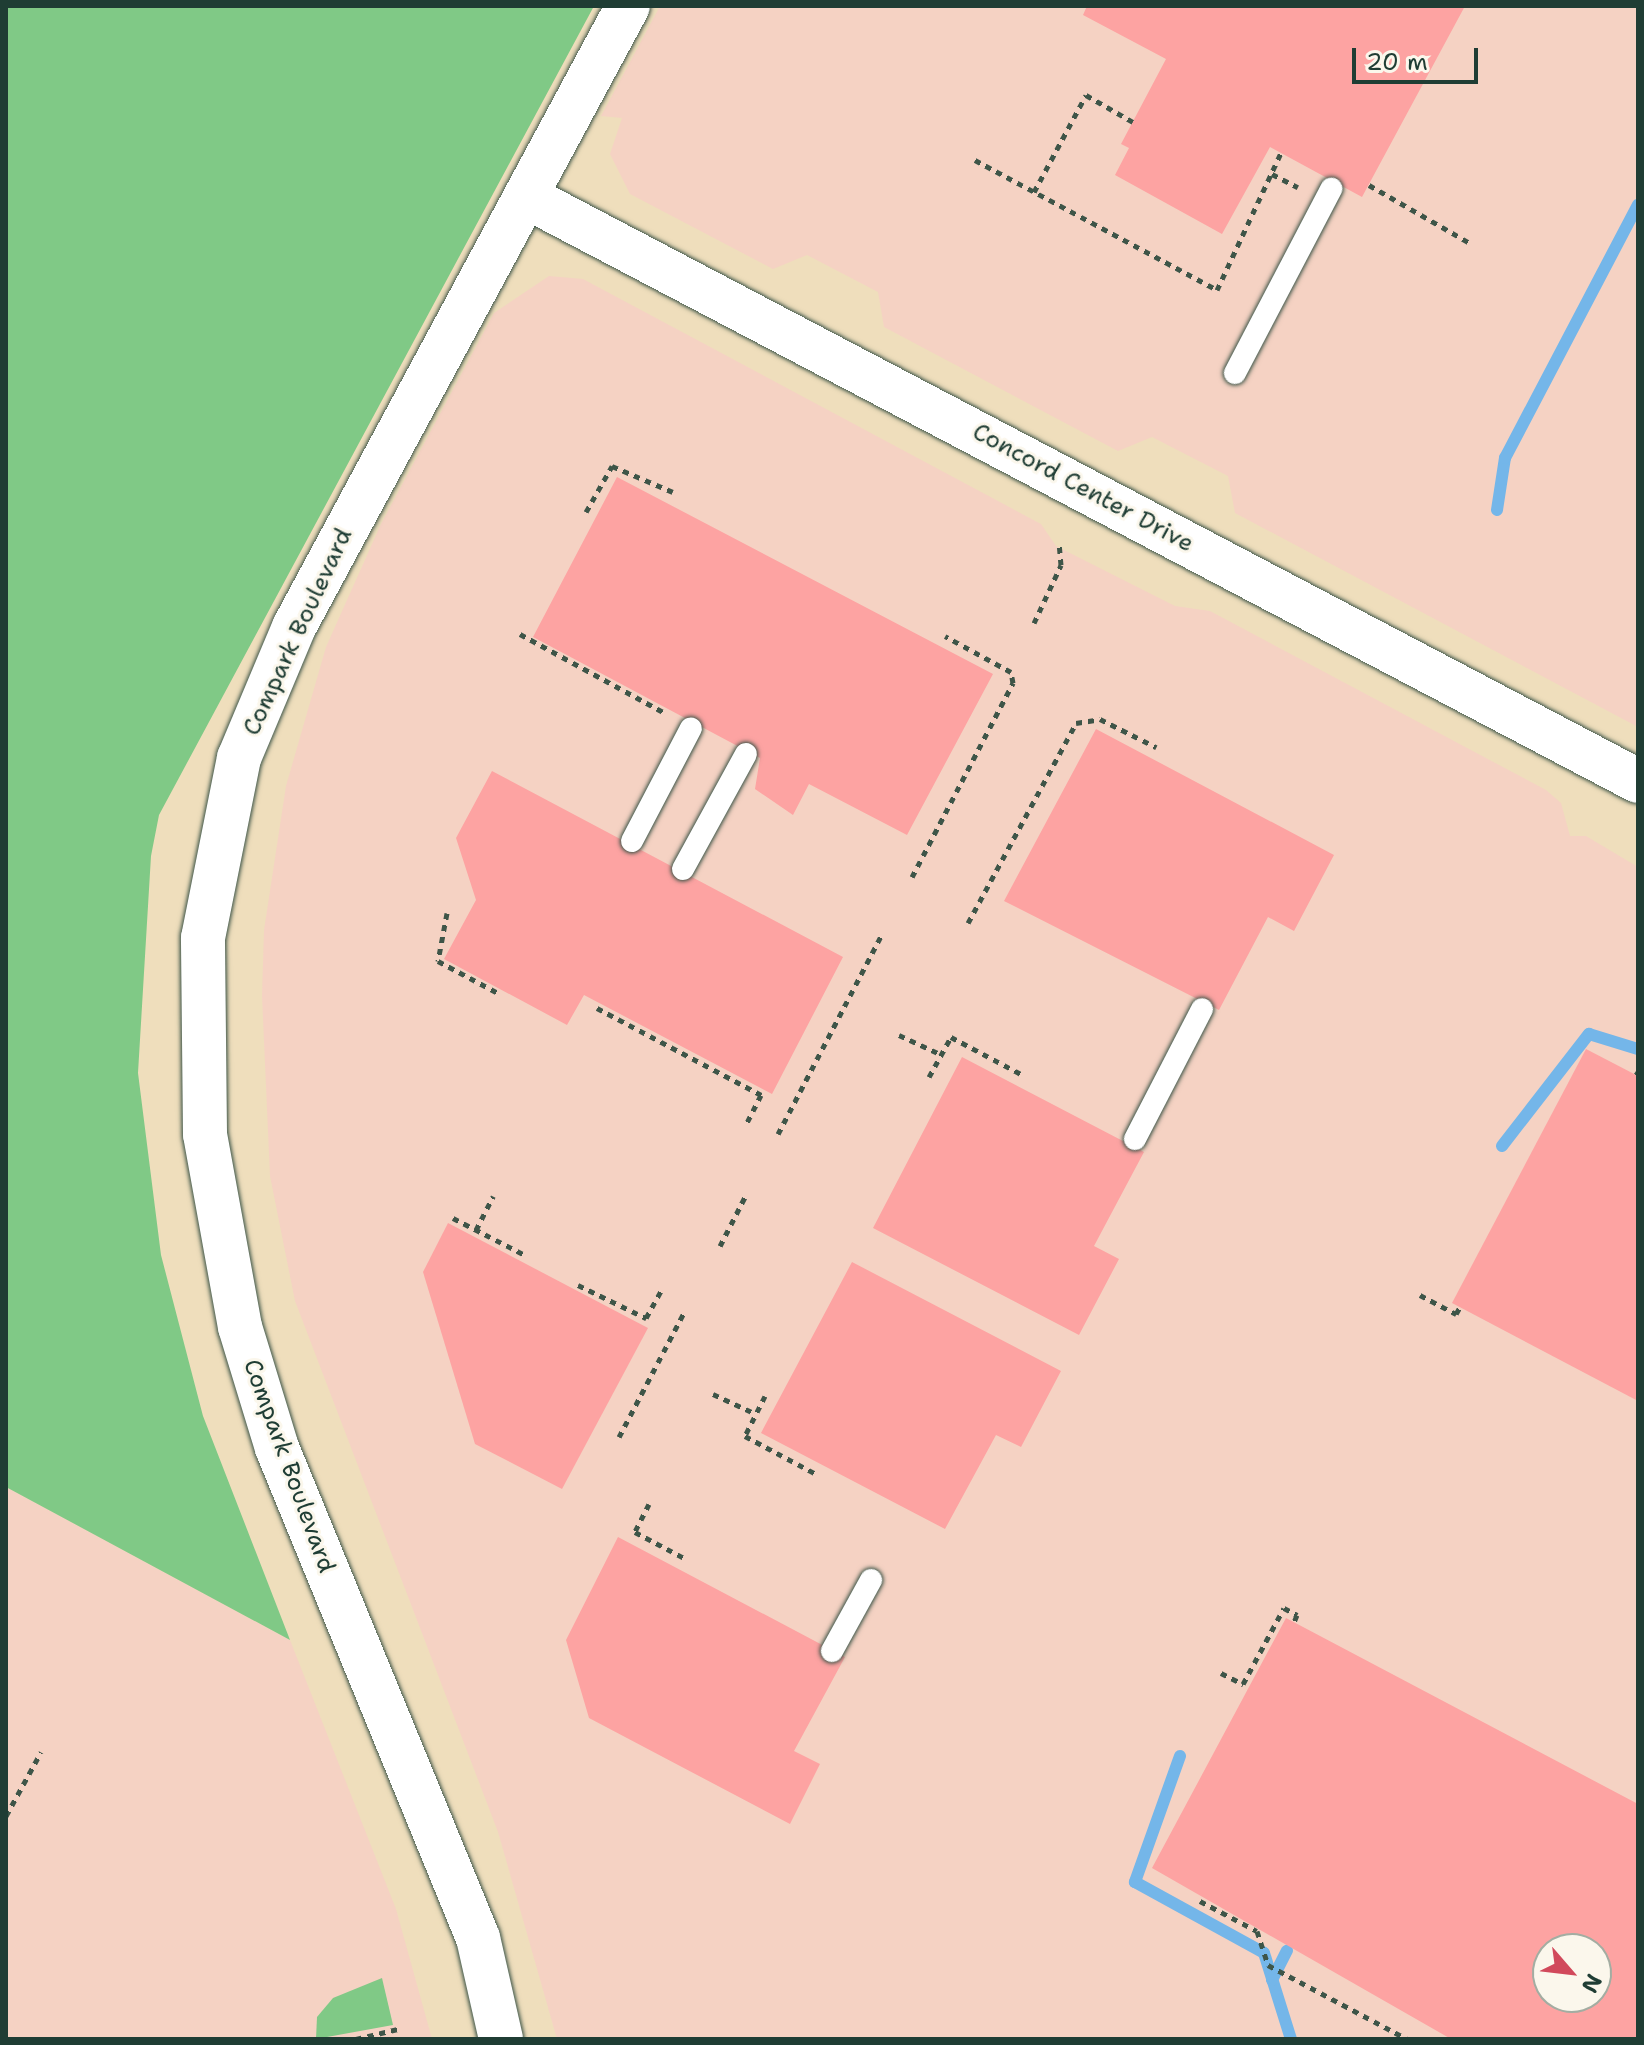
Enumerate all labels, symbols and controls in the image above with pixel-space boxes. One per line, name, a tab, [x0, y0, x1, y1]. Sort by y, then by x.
scale bar	[1356, 32, 1482, 82]
text: 20 m	[1366, 46, 1428, 78]
street label: Concord Center Drive	[968, 417, 1198, 559]
street label: Compark Boulevard	[237, 524, 359, 740]
street label: Compark Boulevard	[237, 1355, 341, 1577]
north arrow	[1532, 1933, 1612, 2013]
text: N	[1575, 1969, 1609, 1998]

